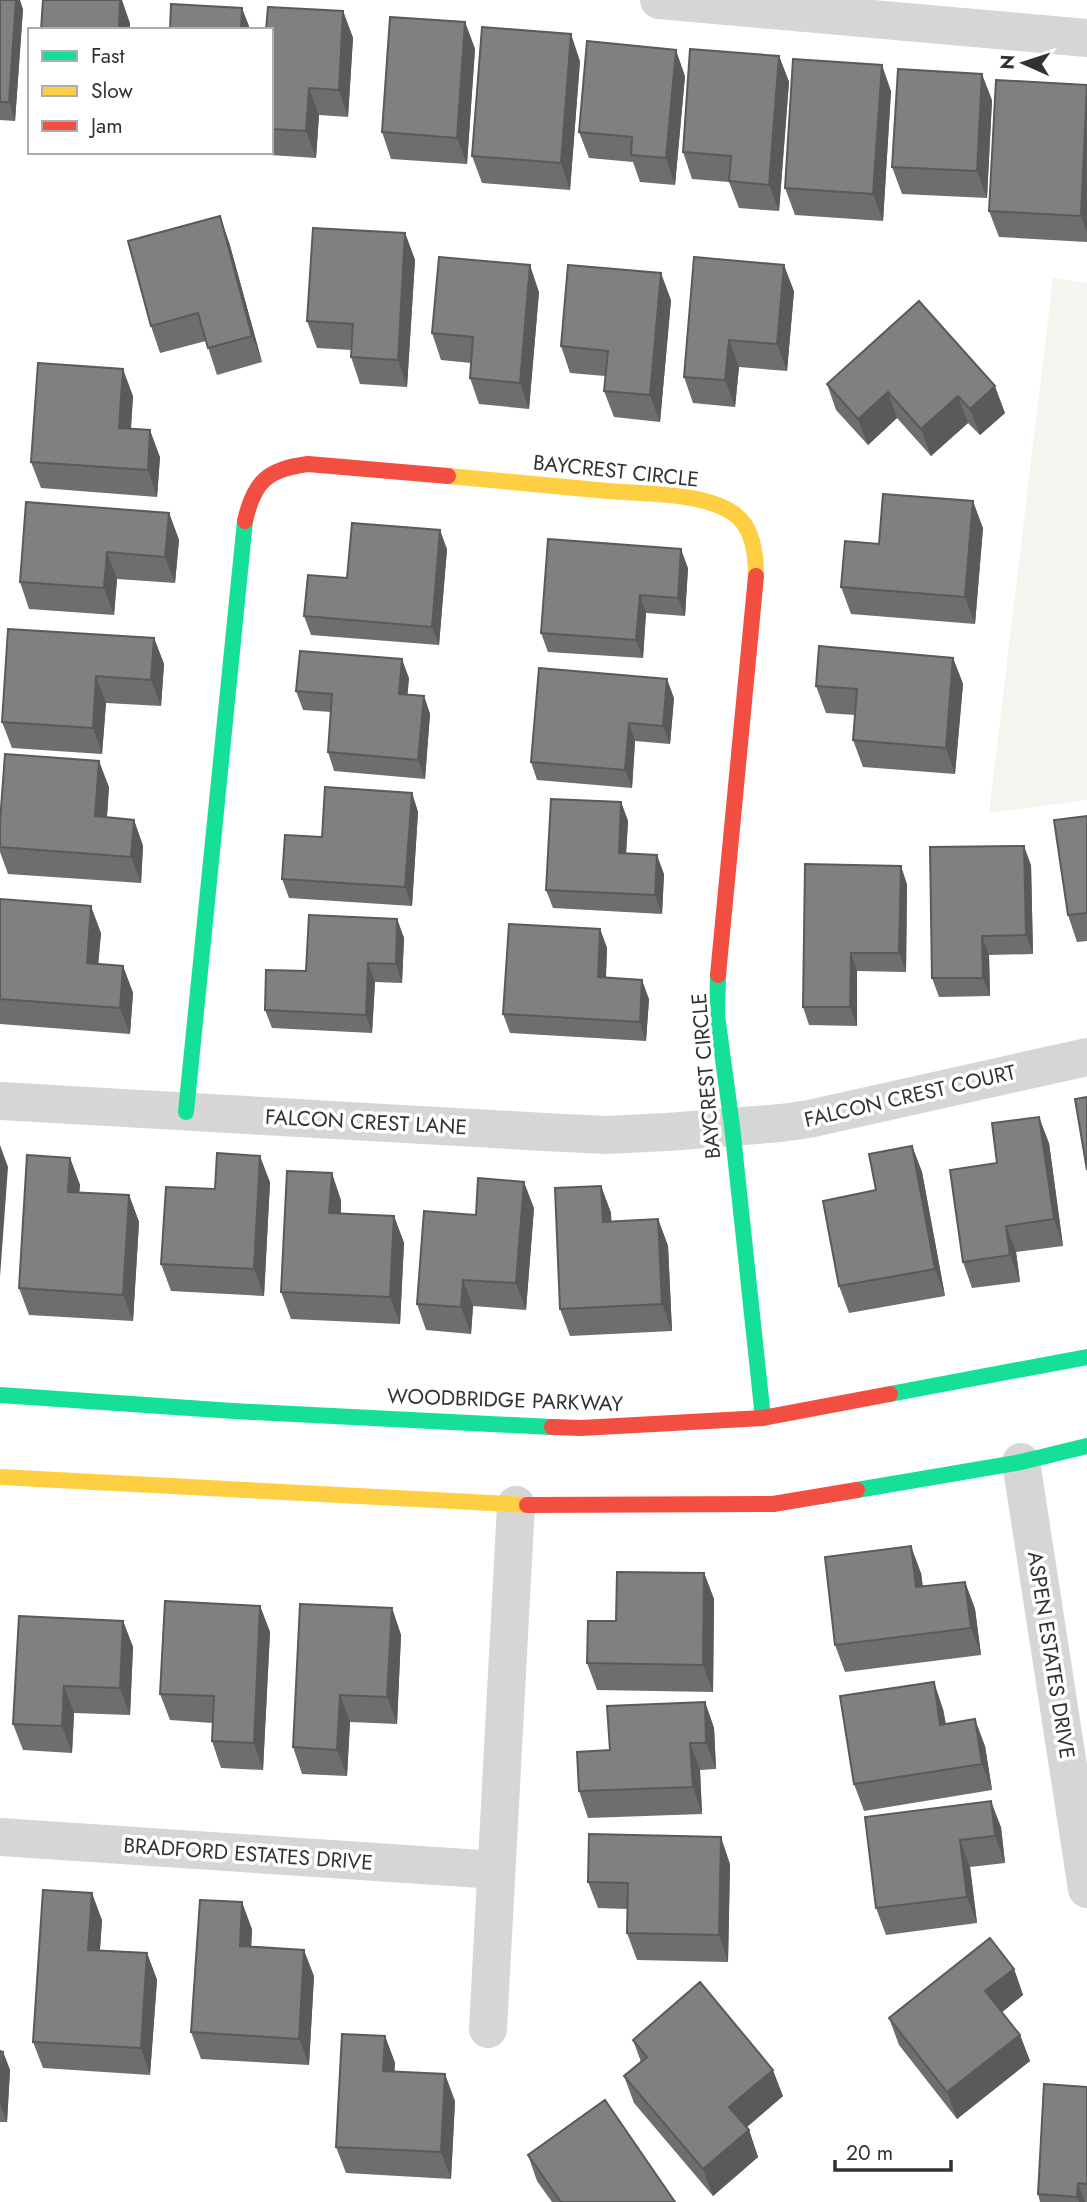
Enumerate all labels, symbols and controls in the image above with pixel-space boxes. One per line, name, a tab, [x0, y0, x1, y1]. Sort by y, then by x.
legend	[28, 28, 273, 154]
north arrow	[989, 28, 1059, 98]
text: Fast	[91, 41, 124, 71]
text: N	[994, 54, 1021, 70]
text: Slow	[91, 76, 133, 106]
text: Jam	[88, 111, 123, 141]
street label: BAYCREST CIRCLE	[532, 447, 700, 495]
street label: BAYCREST CIRCLE	[684, 992, 728, 1160]
street label: FALCON CREST COURT	[801, 1057, 1019, 1135]
street label: FALCON CREST LANE	[264, 1102, 468, 1142]
street label: WOODBRIDGE PARKWAY	[387, 1381, 624, 1419]
street label: ASPEN ESTATES DRIVE	[1020, 1549, 1082, 1761]
street label: BRADFORD ESTATES DRIVE	[122, 1830, 374, 1878]
scale bar	[835, 2128, 950, 2172]
text: 20 m	[846, 2138, 893, 2168]

